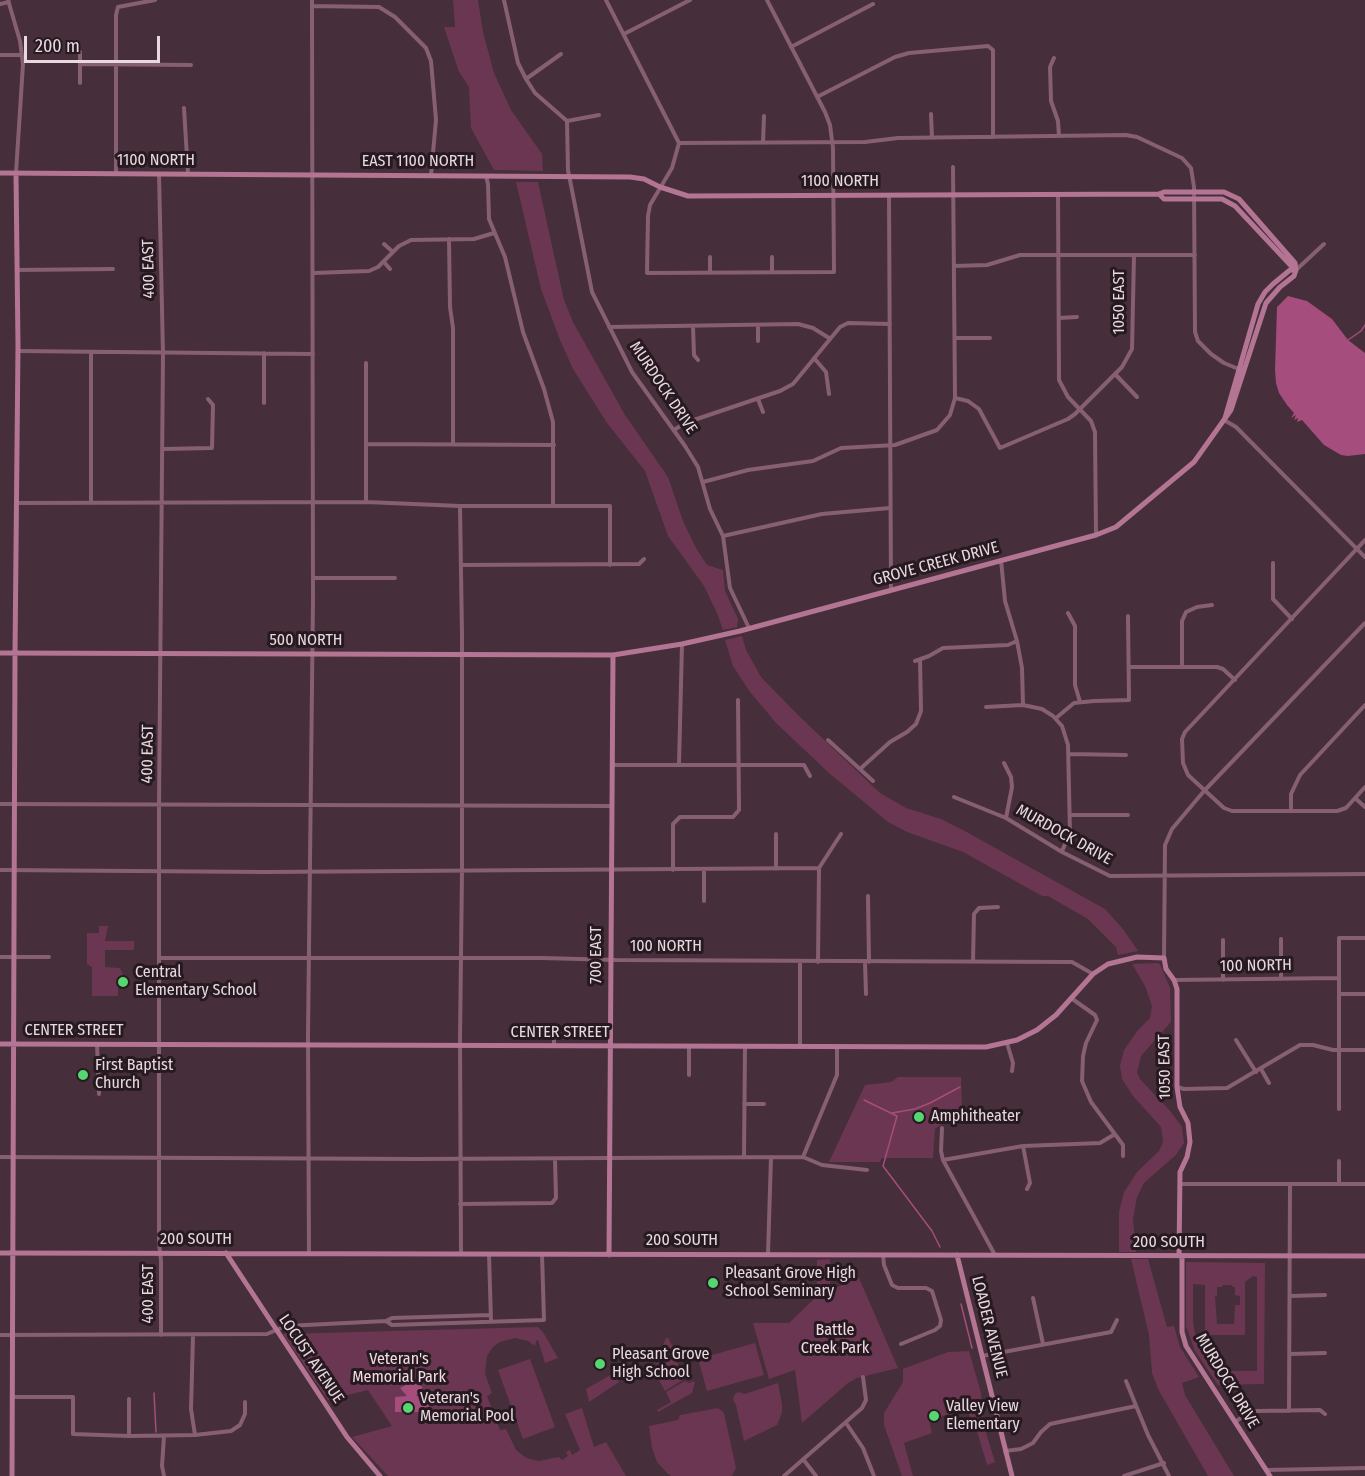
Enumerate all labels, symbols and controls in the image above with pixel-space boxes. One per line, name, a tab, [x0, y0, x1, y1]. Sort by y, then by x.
scale bar	[27, 24, 164, 62]
text: 200 m	[35, 35, 80, 57]
street label: 1100 NORTH	[117, 151, 195, 171]
street label: EAST 1100 NORTH	[362, 152, 474, 172]
street label: 1100 NORTH	[801, 172, 879, 192]
street label: 400 EAST	[139, 239, 159, 299]
street label: 1050 EAST	[1110, 270, 1130, 334]
street label: MURDOCK DRIVE	[625, 338, 701, 438]
street label: GROVE CREEK DRIVE	[871, 538, 1001, 590]
street label: 500 NORTH	[269, 631, 343, 651]
street label: 400 EAST	[138, 724, 158, 784]
street label: MURDOCK DRIVE	[1013, 801, 1115, 869]
street label: 700 EAST	[587, 926, 607, 984]
street label: 100 NORTH	[630, 937, 702, 957]
street label: 100 NORTH	[1220, 956, 1292, 976]
place label: Central Elementary School	[135, 963, 257, 1001]
marker: Central Elementary School	[116, 975, 130, 989]
street label: CENTER STREET	[25, 1021, 123, 1041]
street label: CENTER STREET	[511, 1023, 609, 1043]
street label: 1050 EAST	[1155, 1034, 1175, 1100]
place label: First Baptist Church	[95, 1056, 173, 1094]
marker: First Baptist Church	[76, 1068, 90, 1082]
place label: Amphitheater	[931, 1107, 1020, 1127]
marker: Amphitheater	[912, 1110, 926, 1124]
street label: 200 SOUTH	[160, 1230, 232, 1250]
street label: 200 SOUTH	[646, 1231, 718, 1251]
street label: 200 SOUTH	[1133, 1233, 1205, 1253]
street label: 400 EAST	[139, 1264, 159, 1324]
place label: Pleasant Grove High School Seminary	[725, 1264, 856, 1302]
street label: LOADER AVENUE	[967, 1274, 1011, 1380]
marker: Pleasant Grove High School Seminary	[706, 1276, 720, 1290]
street label: LOCUST AVENUE	[274, 1311, 348, 1407]
park label: Battle Creek Park	[801, 1321, 869, 1359]
street label: MURDOCK DRIVE	[1191, 1330, 1263, 1432]
place label: Pleasant Grove High School	[612, 1345, 709, 1383]
park label: Veteran's Memorial Park	[352, 1350, 446, 1388]
marker: Pleasant Grove High School	[593, 1357, 607, 1371]
place label: Veteran's Memorial Pool	[420, 1389, 514, 1427]
place label: Valley View Elementary	[946, 1397, 1020, 1435]
marker: Veteran's Memorial Pool	[401, 1401, 415, 1415]
marker: Valley View Elementary	[927, 1409, 941, 1423]

